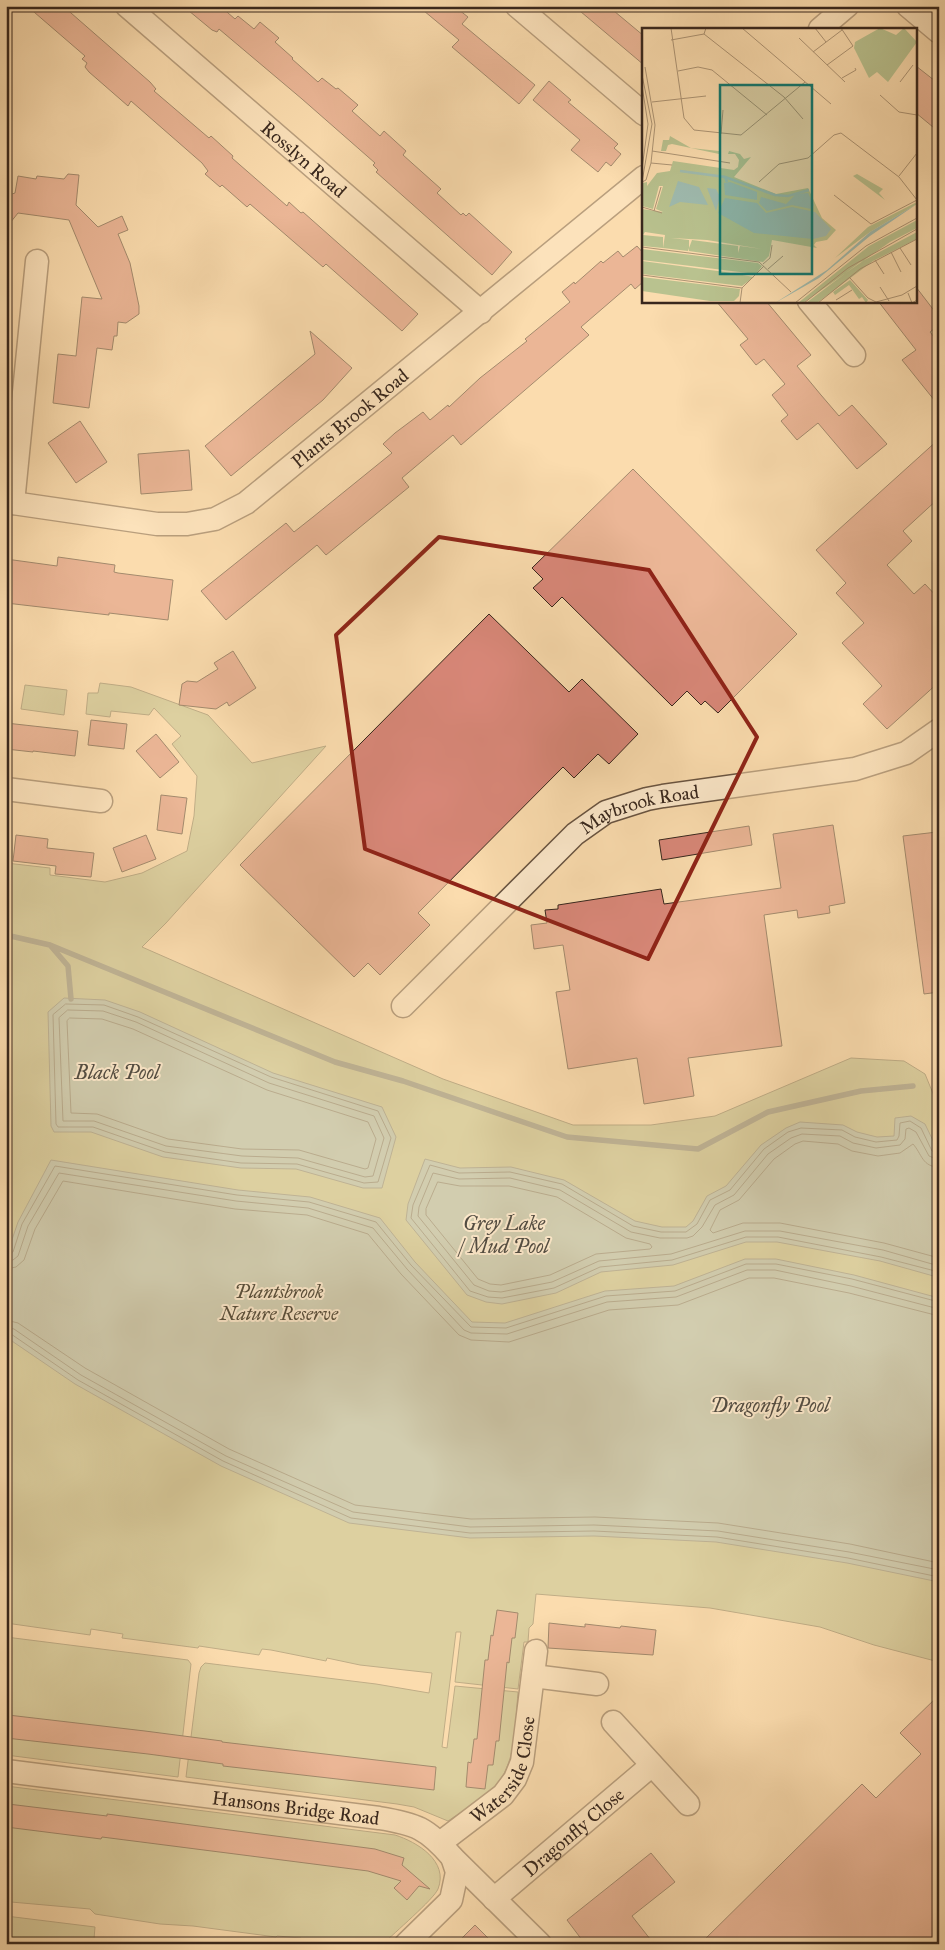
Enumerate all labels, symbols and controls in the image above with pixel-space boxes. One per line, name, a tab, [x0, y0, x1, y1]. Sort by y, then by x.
inset map	[642, 28, 918, 302]
street label: Rosslyn Road	[256, 116, 351, 203]
street label: Plants Brook Road	[287, 364, 414, 473]
street label: Maybrook Road	[575, 780, 701, 839]
water label: Black Pool	[74, 1060, 161, 1084]
water label: Grey Lake / Mud Pool	[457, 1211, 551, 1258]
park label: Plantsbrook Nature Reserve	[219, 1280, 339, 1325]
water label: Dragonfly Pool	[710, 1393, 831, 1419]
street label: Waterside Close	[465, 1715, 540, 1828]
street label: Dragonfly Close	[518, 1783, 629, 1881]
street label: Hansons Bridge Road	[211, 1786, 381, 1830]

